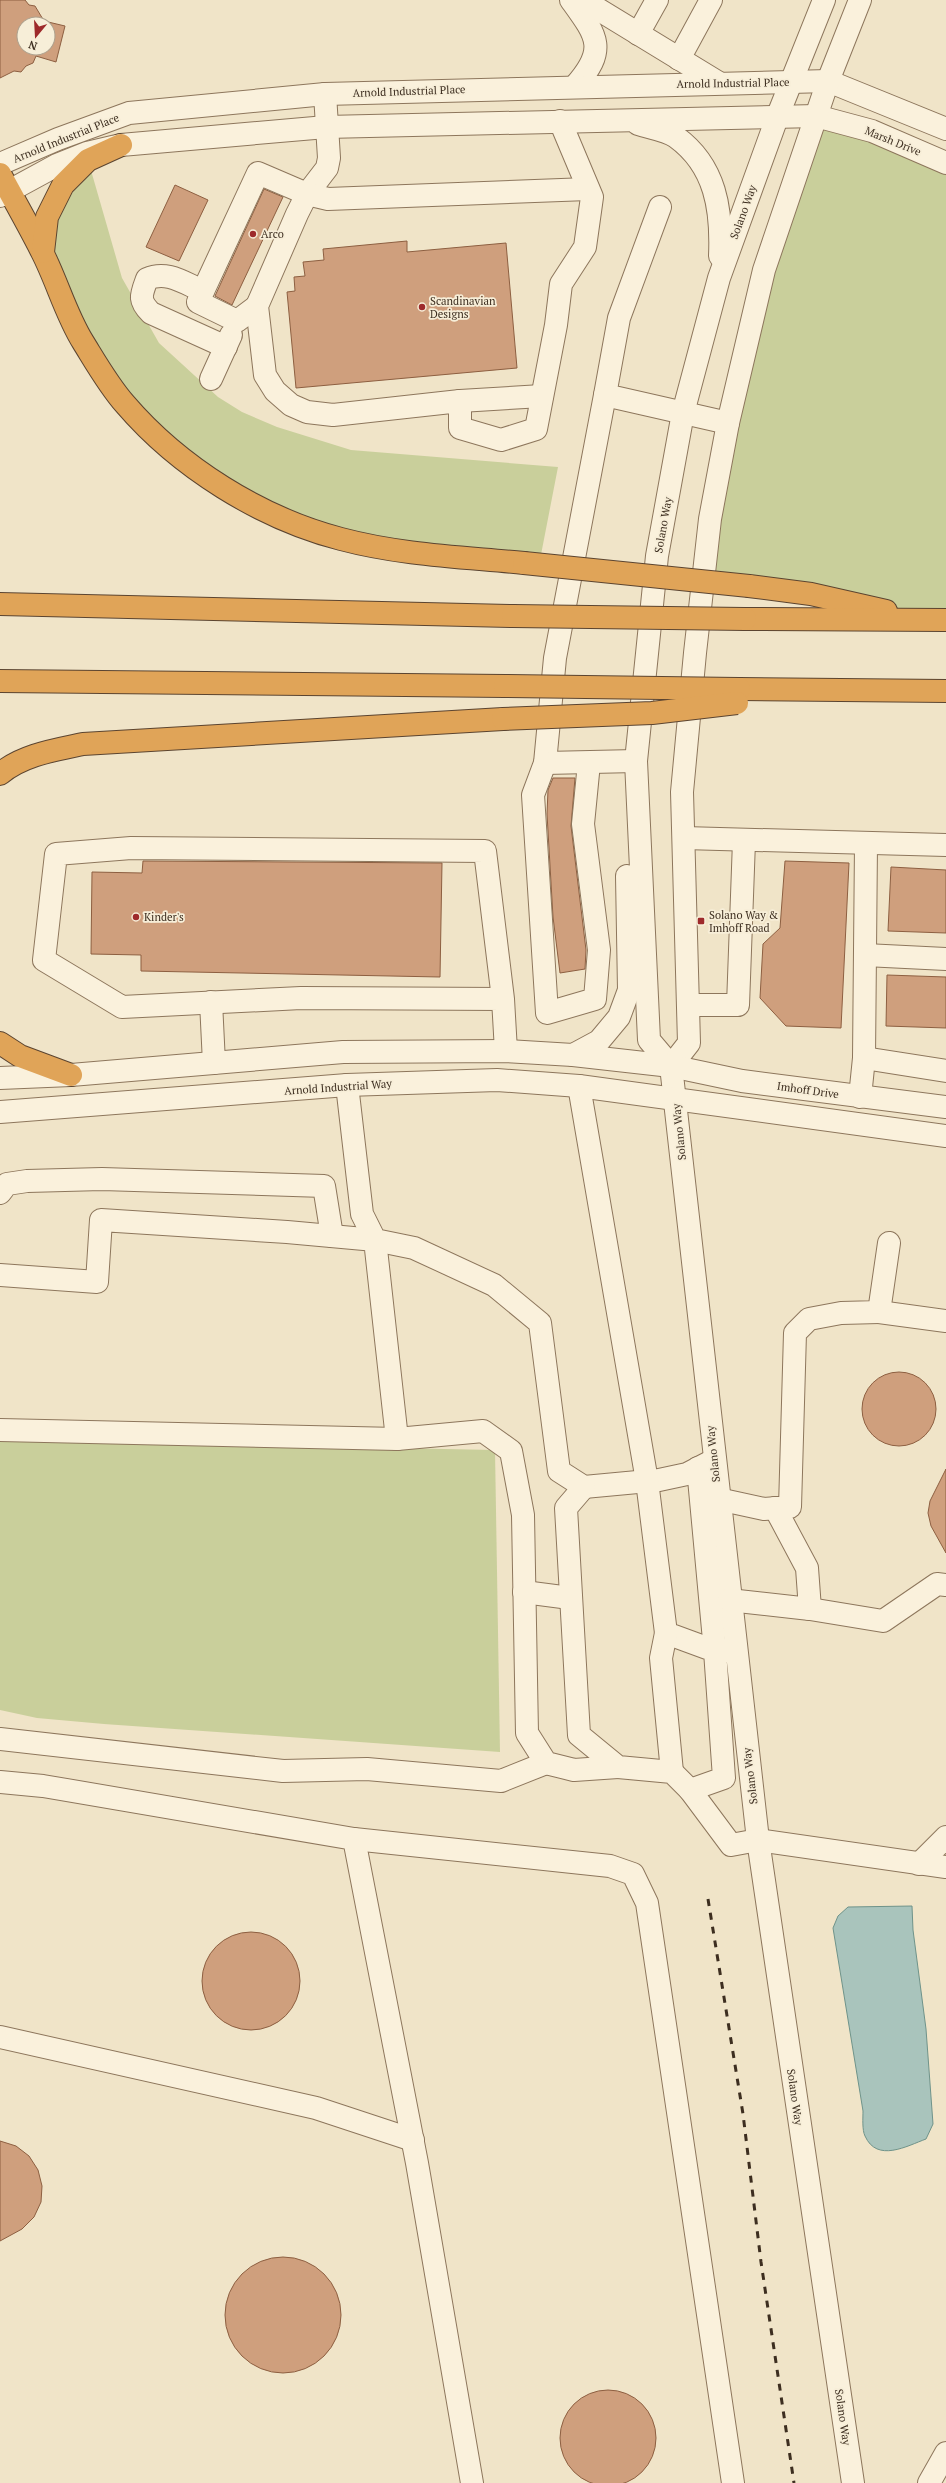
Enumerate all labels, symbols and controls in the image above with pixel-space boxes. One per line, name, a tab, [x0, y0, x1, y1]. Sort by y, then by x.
north arrow	[16, 16, 56, 56]
text: N	[26, 37, 39, 53]
street label: Arnold Industrial Place	[676, 75, 790, 91]
street label: Arnold Industrial Place	[352, 82, 466, 100]
street label: Arnold Industrial Place	[11, 110, 121, 166]
street label: Marsh Drive	[863, 123, 924, 159]
street label: Solano Way	[727, 183, 759, 241]
place label: Arco	[261, 227, 284, 241]
marker: Arco	[248, 229, 258, 239]
place label: Scandinavian Designs	[430, 294, 496, 321]
marker: Scandinavian Designs	[417, 302, 427, 312]
street label: Solano Way	[651, 495, 675, 554]
place label: Solano Way & Imhoff Road	[709, 908, 778, 935]
place label: Kinder's	[144, 910, 184, 924]
marker: Kinder's	[131, 912, 141, 922]
marker: Solano Way & Imhoff Road	[696, 916, 706, 926]
street label: Arnold Industrial Way	[284, 1076, 393, 1098]
street label: Imhoff Drive	[776, 1079, 840, 1101]
street label: Solano Way	[669, 1103, 689, 1161]
street label: Solano Way	[703, 1425, 723, 1483]
street label: Solano Way	[740, 1747, 760, 1805]
street label: Solano Way	[784, 2068, 806, 2127]
street label: Solano Way	[832, 2388, 854, 2447]

